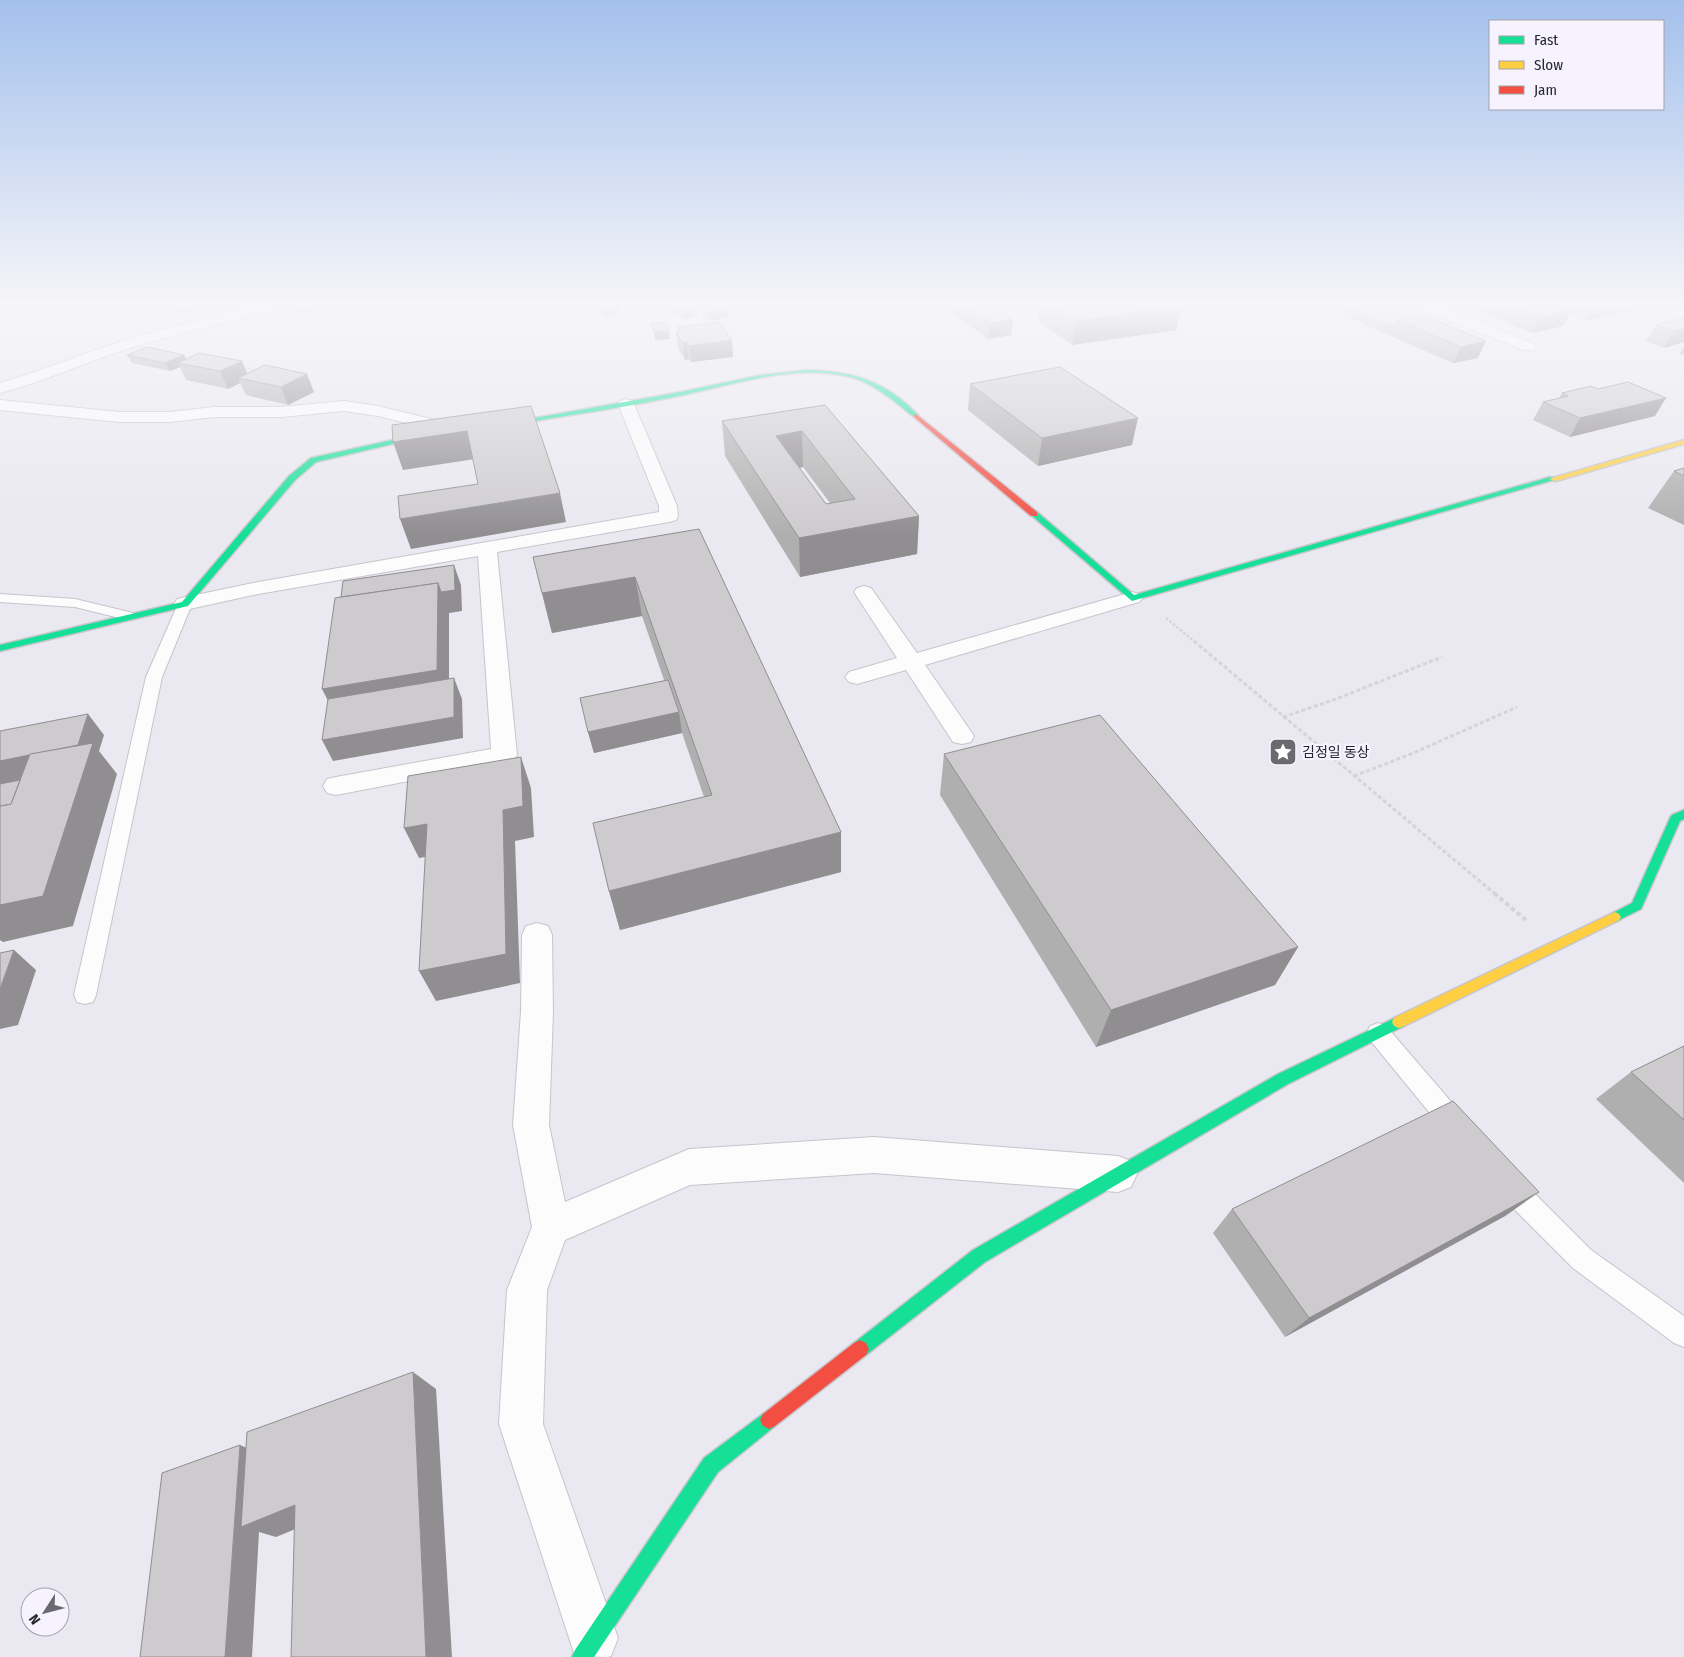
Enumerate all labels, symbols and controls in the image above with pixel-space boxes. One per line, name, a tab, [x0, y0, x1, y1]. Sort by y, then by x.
legend	[1489, 20, 1664, 110]
text: Fast	[1534, 31, 1558, 49]
text: Slow	[1534, 56, 1563, 74]
text: Jam	[1534, 81, 1557, 99]
place icon: 김정일 동상	[1268, 737, 1298, 767]
place label: 김정일 동상	[1302, 744, 1370, 761]
north arrow	[20, 1587, 70, 1637]
text: N	[26, 1611, 44, 1628]

